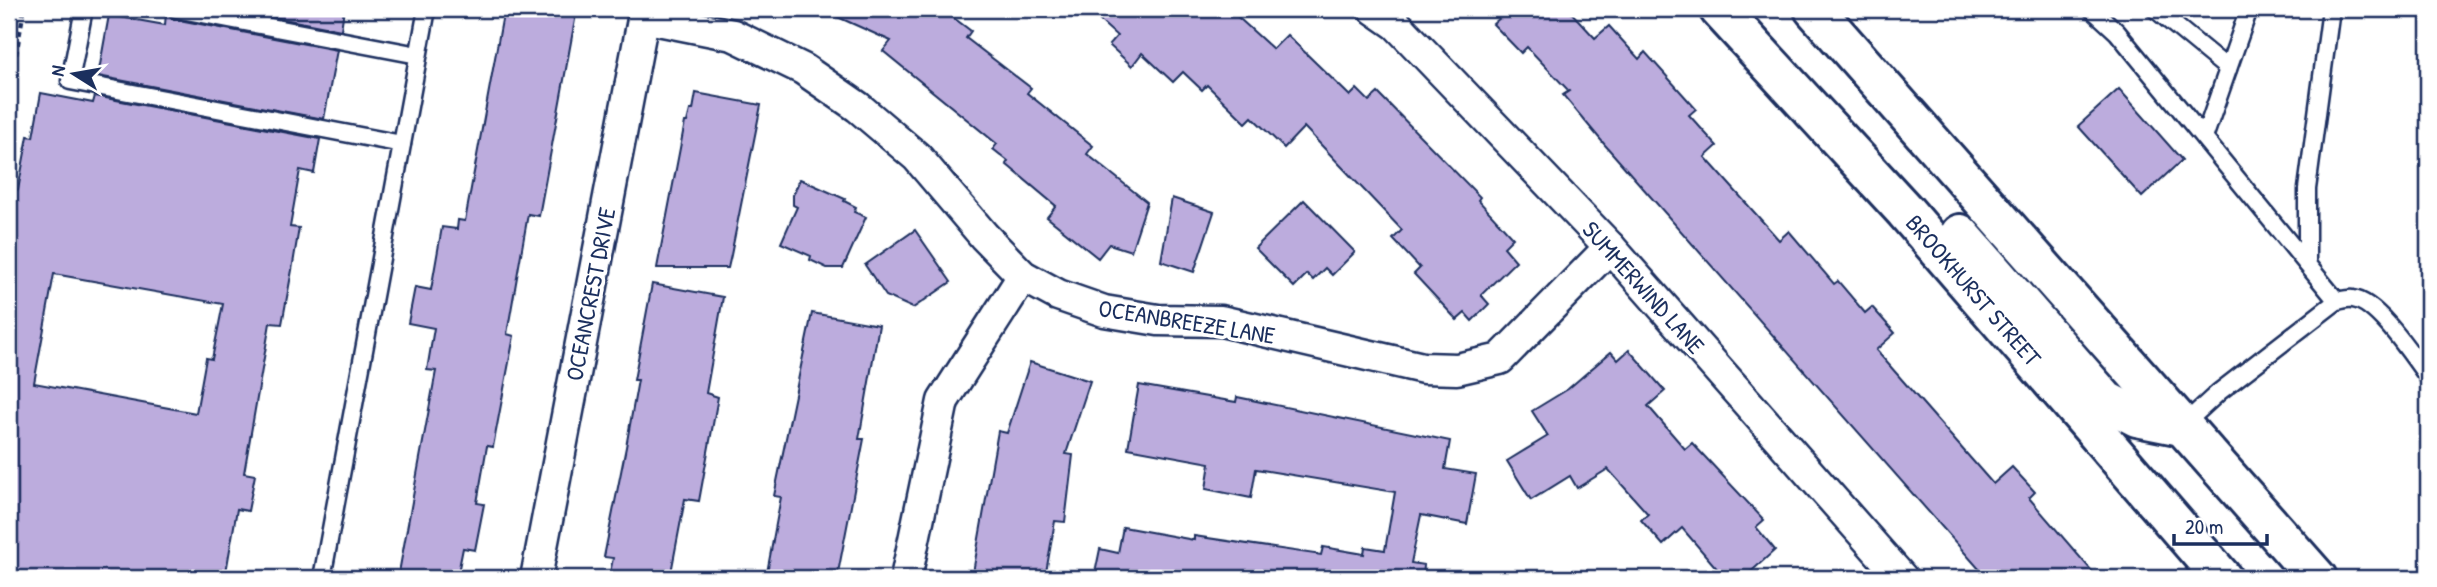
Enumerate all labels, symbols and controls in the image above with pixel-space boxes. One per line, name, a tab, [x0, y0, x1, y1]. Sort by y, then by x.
north arrow	[38, 38, 108, 108]
text: N	[44, 63, 71, 78]
street label: OCEANCREST DRIVE	[557, 204, 623, 383]
street label: BROOKHURST STREET	[1899, 207, 2049, 373]
street label: SUMMERWIND LANE	[1576, 214, 1712, 361]
street label: OCEANBREEZE LANE	[1097, 291, 1278, 351]
scale bar	[2174, 503, 2267, 547]
text: 20 m	[2185, 512, 2223, 541]

